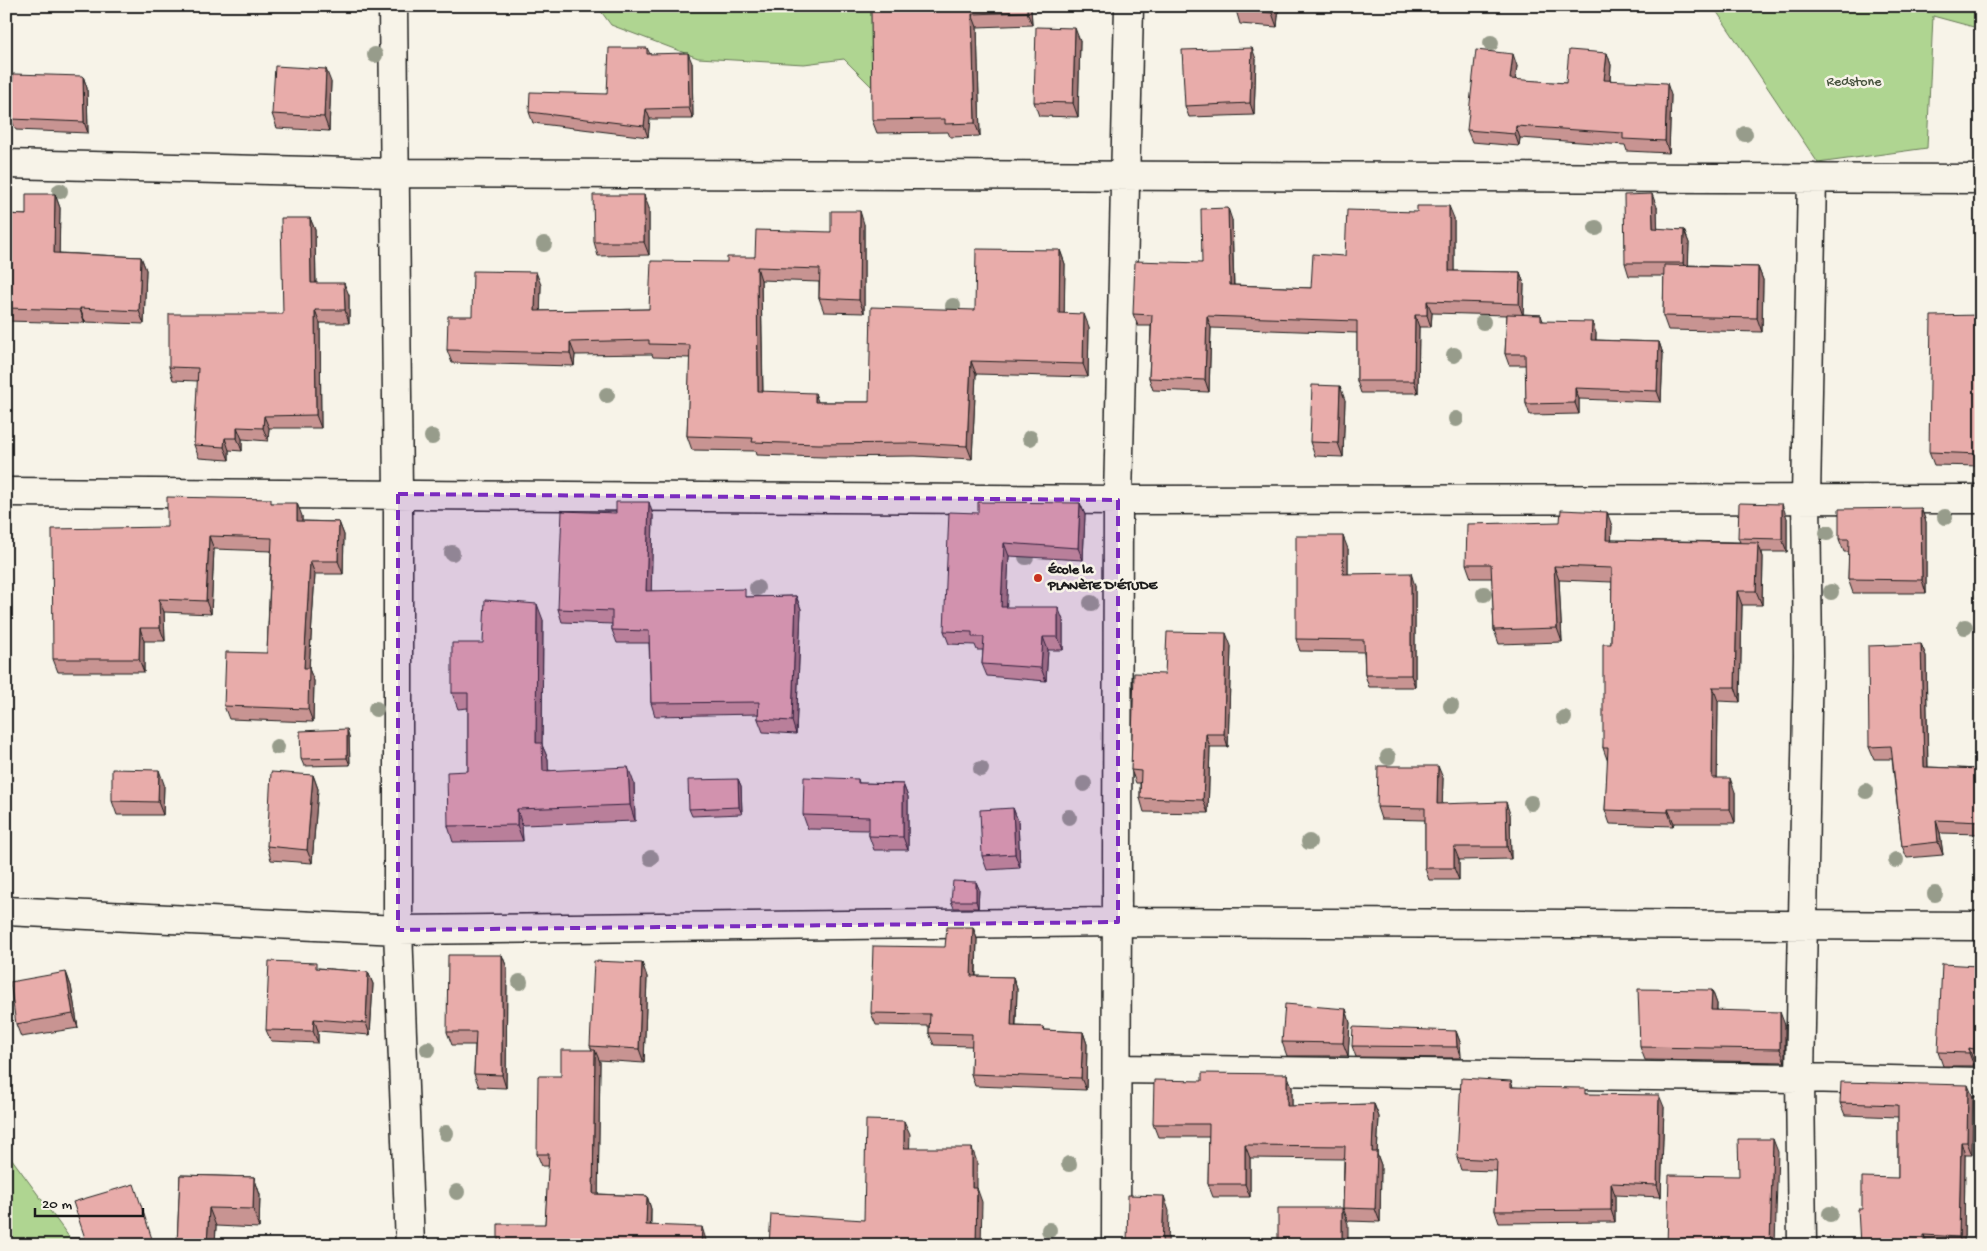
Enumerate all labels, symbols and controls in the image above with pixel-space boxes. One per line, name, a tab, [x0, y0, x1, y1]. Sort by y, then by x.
park label: Redstone	[1827, 74, 1882, 91]
place label: École la PLANÈTE D'ÉTUDE	[1047, 562, 1158, 595]
marker: École la PLANÈTE D'ÉTUDE	[1032, 572, 1044, 584]
scale bar	[35, 1186, 142, 1218]
text: 20 m	[42, 1196, 72, 1214]

